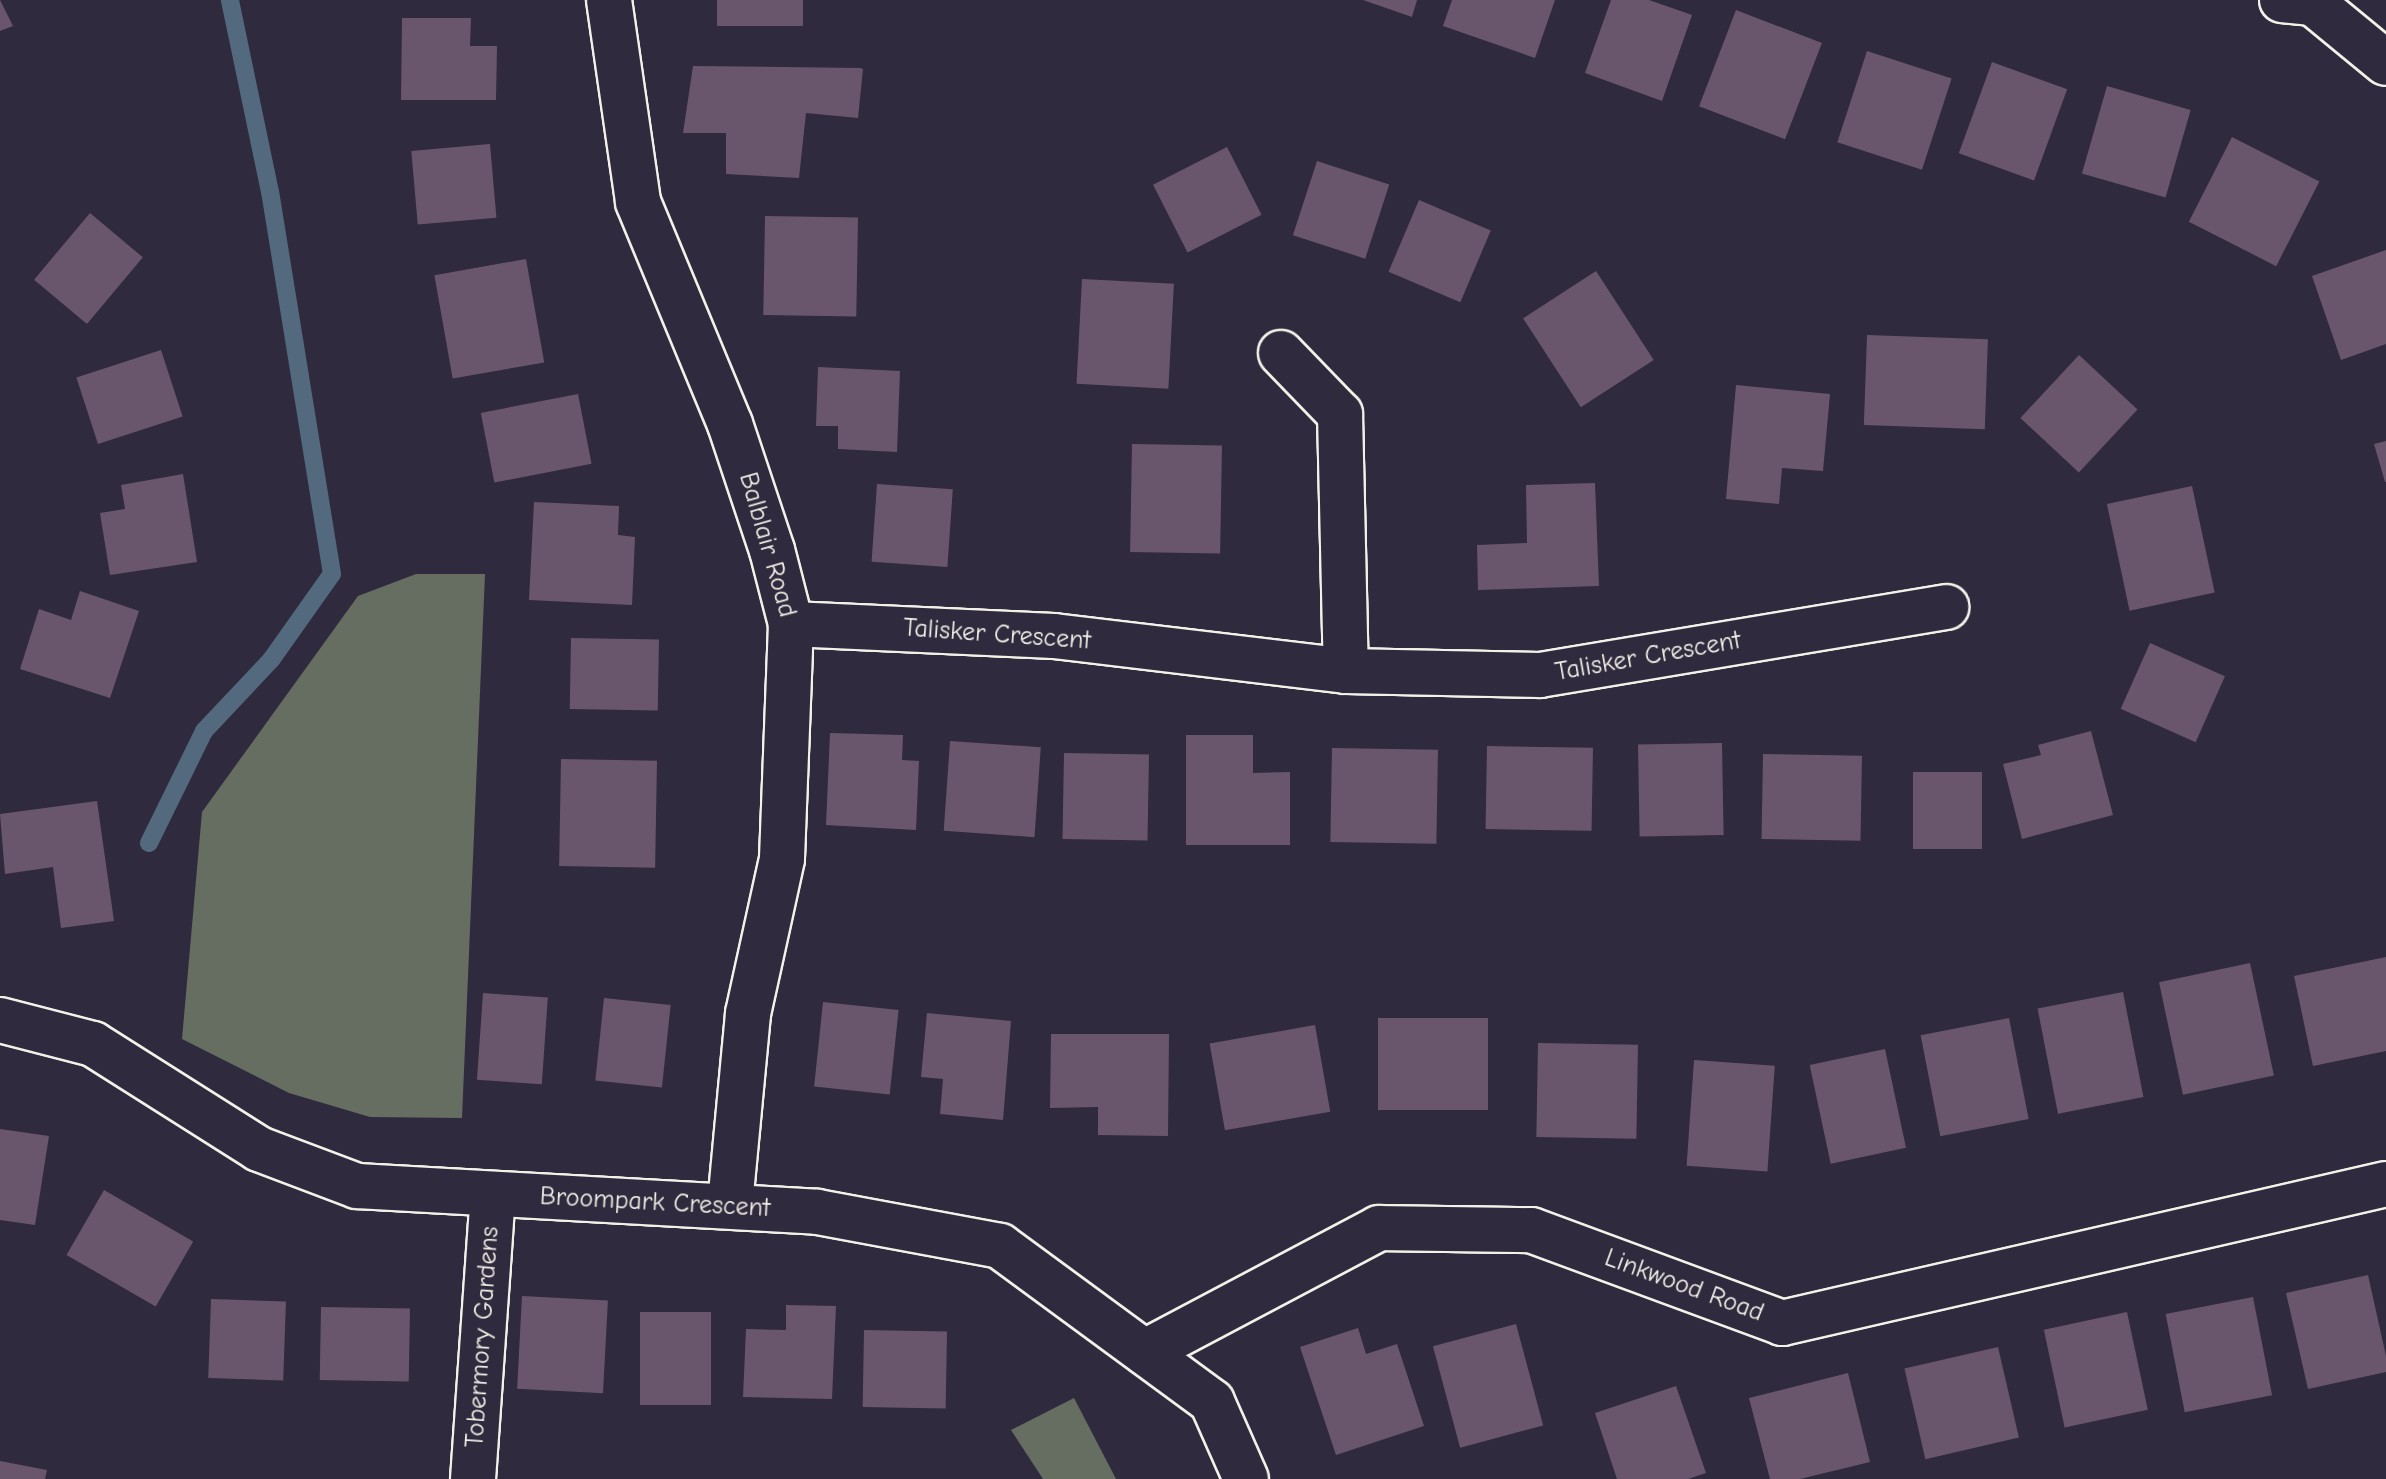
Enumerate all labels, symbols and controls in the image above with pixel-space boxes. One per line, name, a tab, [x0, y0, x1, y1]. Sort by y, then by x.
street label: Balblair Road	[731, 469, 803, 621]
street label: Talisker Crescent	[902, 613, 1092, 657]
street label: Talisker Crescent	[1553, 625, 1743, 689]
street label: Broompark Crescent	[539, 1181, 771, 1225]
street label: Tobermory Gardens	[460, 1225, 506, 1449]
street label: Linkwood Road	[1600, 1243, 1768, 1329]

